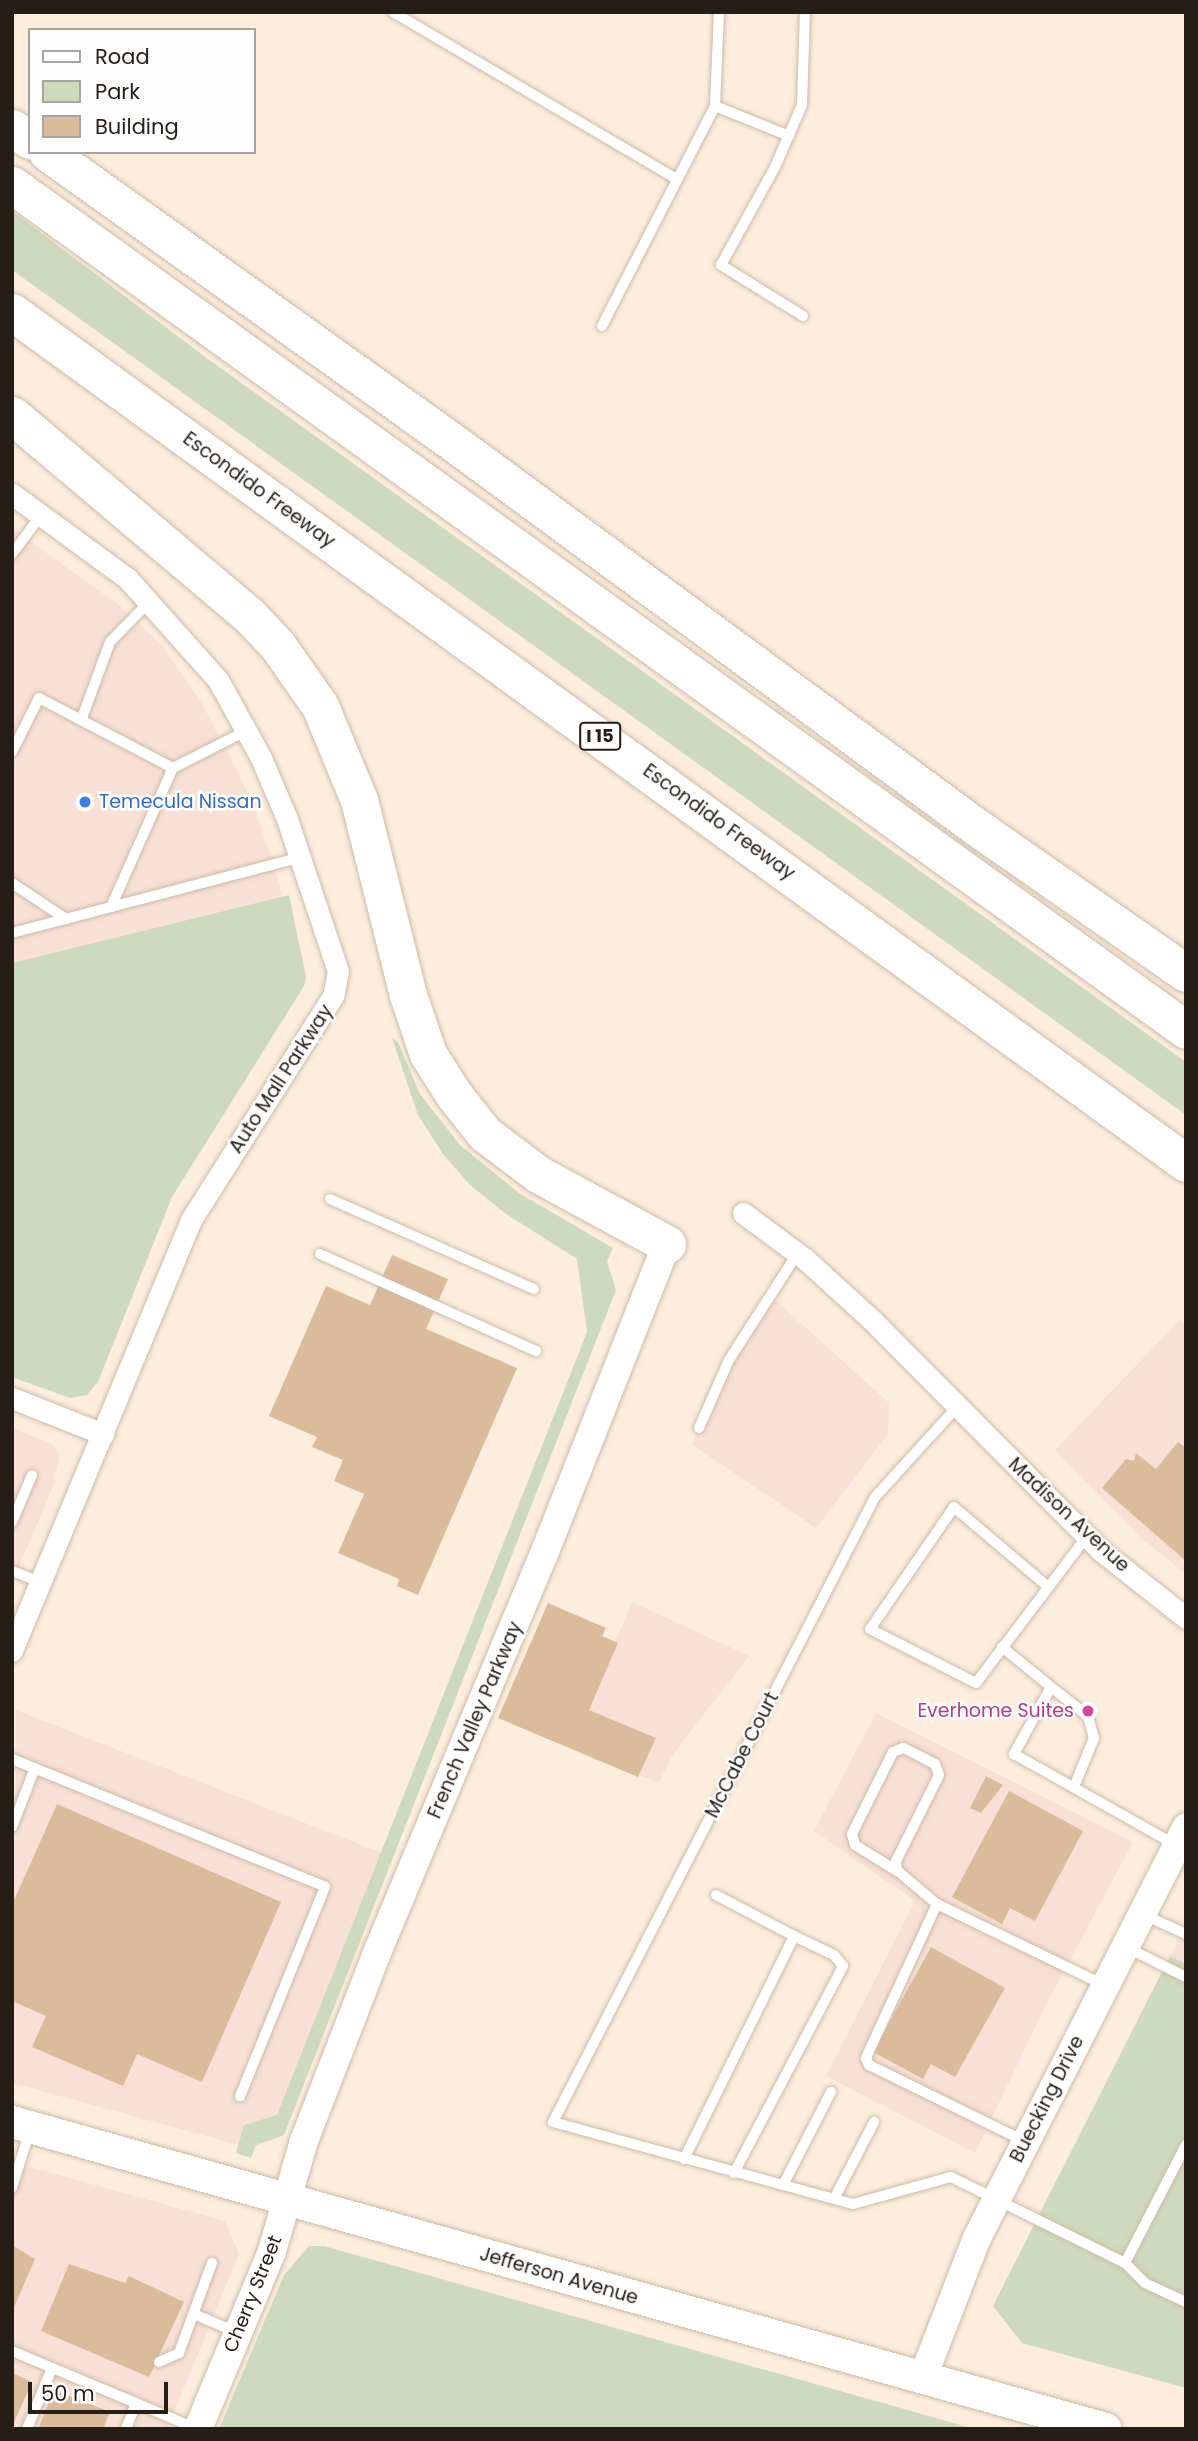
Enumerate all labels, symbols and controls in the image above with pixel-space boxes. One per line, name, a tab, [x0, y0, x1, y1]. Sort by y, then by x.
legend	[28, 28, 256, 154]
text: Road	[95, 42, 150, 71]
text: Park	[95, 77, 140, 106]
text: Building	[95, 112, 179, 141]
street label: Escondido Freeway	[178, 427, 340, 553]
road number: I 15	[579, 722, 621, 750]
street label: Escondido Freeway	[638, 759, 800, 885]
place label: Temecula Nissan	[99, 791, 262, 813]
marker: Temecula Nissan	[77, 794, 93, 810]
street label: Auto Mall Parkway	[224, 1000, 338, 1158]
street label: Madison Avenue	[1004, 1453, 1134, 1577]
street label: French Valley Parkway	[423, 1618, 527, 1822]
street label: McCabe Court	[700, 1688, 784, 1822]
place label: Everhome Suites	[917, 1700, 1074, 1722]
marker: Everhome Suites	[1080, 1703, 1096, 1719]
street label: Buecking Drive	[1005, 2032, 1089, 2166]
street label: Cherry Street	[219, 2232, 287, 2356]
street label: Jefferson Avenue	[477, 2242, 641, 2310]
scale bar	[32, 2368, 172, 2412]
text: 50 m	[41, 2379, 95, 2408]

